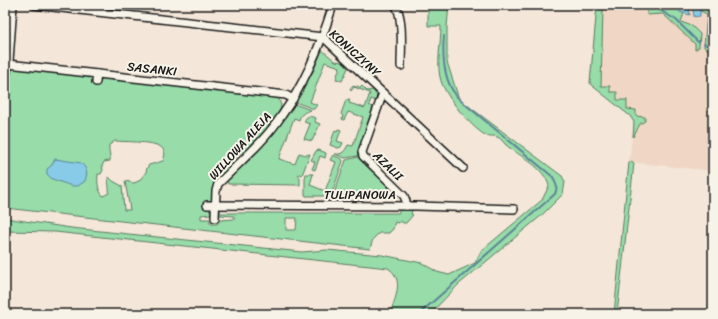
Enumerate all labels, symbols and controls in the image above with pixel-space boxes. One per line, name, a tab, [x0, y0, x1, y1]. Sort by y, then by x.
street label: KONICZYNY	[324, 24, 387, 83]
street label: SASANKI	[126, 55, 178, 83]
street label: WILLOWA ALEJA	[203, 107, 277, 185]
street label: AZALII	[367, 145, 410, 187]
street label: TULIPANOWA	[324, 184, 396, 206]

